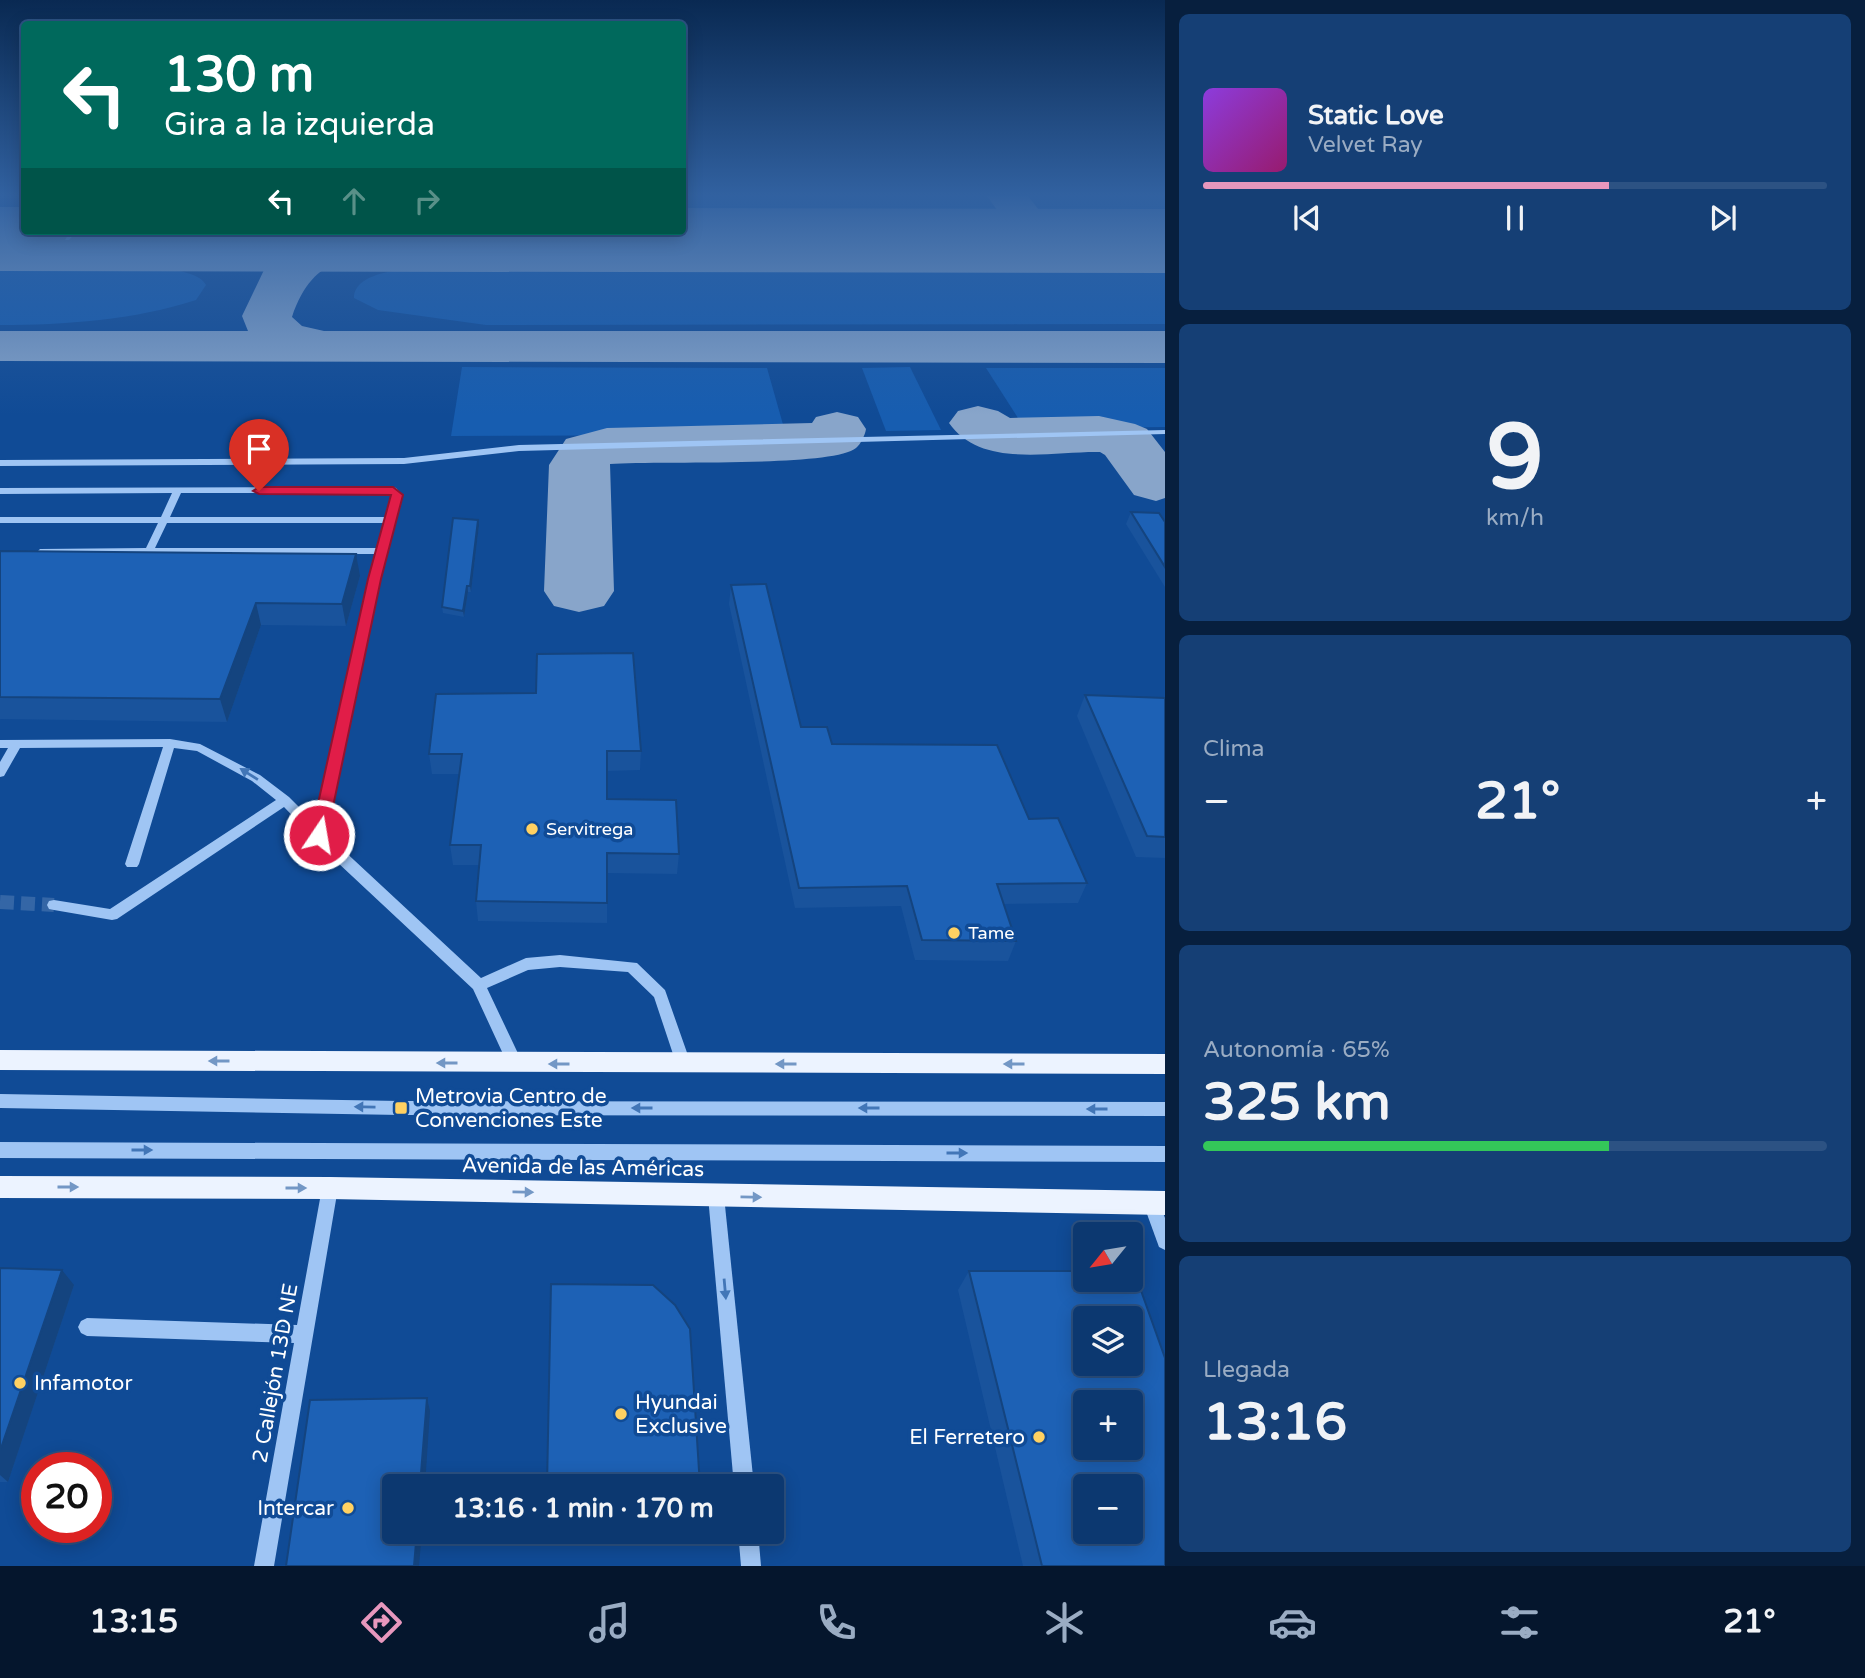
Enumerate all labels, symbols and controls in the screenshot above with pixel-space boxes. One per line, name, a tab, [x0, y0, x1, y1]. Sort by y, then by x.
text: 130 m	[164, 46, 314, 105]
icon: left	[49, 49, 140, 140]
text: Static Love	[1308, 100, 1444, 131]
text: Gira a la izquierda	[164, 106, 435, 144]
text: Velvet Ray	[1308, 131, 1423, 159]
icon: left	[262, 182, 300, 220]
icon: ahead	[335, 182, 373, 220]
icon: right	[408, 182, 446, 220]
icon: previous	[1288, 199, 1326, 237]
icon: pause	[1496, 199, 1534, 237]
icon: next	[1704, 199, 1742, 237]
text: 9	[1486, 403, 1544, 513]
pin	[229, 419, 289, 491]
icon: arrive	[240, 430, 278, 468]
text: km/h	[1486, 504, 1544, 532]
text: Clima	[1203, 735, 1264, 763]
one-way arrow	[240, 768, 259, 781]
text: 21°	[1475, 770, 1560, 833]
text: −	[1203, 779, 1230, 825]
text: +	[1806, 779, 1827, 825]
position arrow	[282, 798, 356, 872]
place label: Servitrega	[546, 818, 633, 840]
marker: Servitrega	[524, 821, 540, 837]
place label: Tame	[968, 922, 1014, 944]
marker: Tame	[946, 925, 962, 941]
text: Autonomía · 65%	[1203, 1036, 1390, 1064]
one-way arrow	[208, 1055, 230, 1067]
one-way arrow	[436, 1057, 458, 1069]
one-way arrow	[547, 1058, 569, 1070]
one-way arrow	[775, 1058, 797, 1070]
one-way arrow	[1002, 1058, 1024, 1070]
text: 325 km	[1203, 1071, 1391, 1134]
place label: Metrovia Centro de Convenciones Este	[415, 1084, 607, 1133]
marker: Metrovia Centro de Convenciones Este	[393, 1100, 409, 1116]
one-way arrow	[354, 1102, 376, 1113]
one-way arrow	[631, 1102, 653, 1114]
one-way arrow	[858, 1102, 880, 1114]
one-way arrow	[1086, 1103, 1108, 1115]
one-way arrow	[131, 1144, 153, 1156]
one-way arrow	[946, 1147, 968, 1159]
street label: Avenida de las Américas	[462, 1153, 704, 1182]
one-way arrow	[57, 1181, 79, 1193]
one-way arrow	[285, 1182, 307, 1194]
one-way arrow	[512, 1186, 534, 1198]
one-way arrow	[740, 1191, 762, 1203]
north arrow	[1073, 1222, 1143, 1292]
map controls	[1073, 1222, 1143, 1544]
one-way arrow	[720, 1278, 731, 1300]
street label: 2 Callejón 13D NE	[247, 1281, 304, 1465]
button: layers	[1073, 1306, 1143, 1376]
text: Llegada	[1203, 1356, 1290, 1384]
place label: Infamotor	[34, 1371, 132, 1396]
marker: Infamotor	[12, 1375, 28, 1391]
place label: Hyundai Exclusive	[635, 1390, 727, 1439]
button: +	[1073, 1390, 1143, 1460]
text: 13:16	[1203, 1391, 1347, 1454]
marker: Hyundai Exclusive	[613, 1406, 629, 1422]
place label: El Ferretero	[909, 1425, 1025, 1450]
marker: El Ferretero	[1031, 1429, 1047, 1445]
speed limit sign: 20	[21, 1452, 112, 1543]
button: −	[1073, 1474, 1143, 1544]
text: 13:16 · 1 min · 170 m	[452, 1493, 714, 1524]
place label: Intercar	[257, 1496, 334, 1521]
marker: Intercar	[340, 1500, 356, 1516]
icon: directions	[357, 1598, 406, 1647]
icon: music	[585, 1598, 634, 1647]
icon: phone	[812, 1598, 861, 1647]
icon: climate	[1040, 1598, 1089, 1647]
icon: car	[1268, 1598, 1317, 1647]
icon: filters	[1495, 1598, 1544, 1647]
text: 13:15	[89, 1603, 178, 1641]
text: 21°	[1723, 1603, 1776, 1641]

